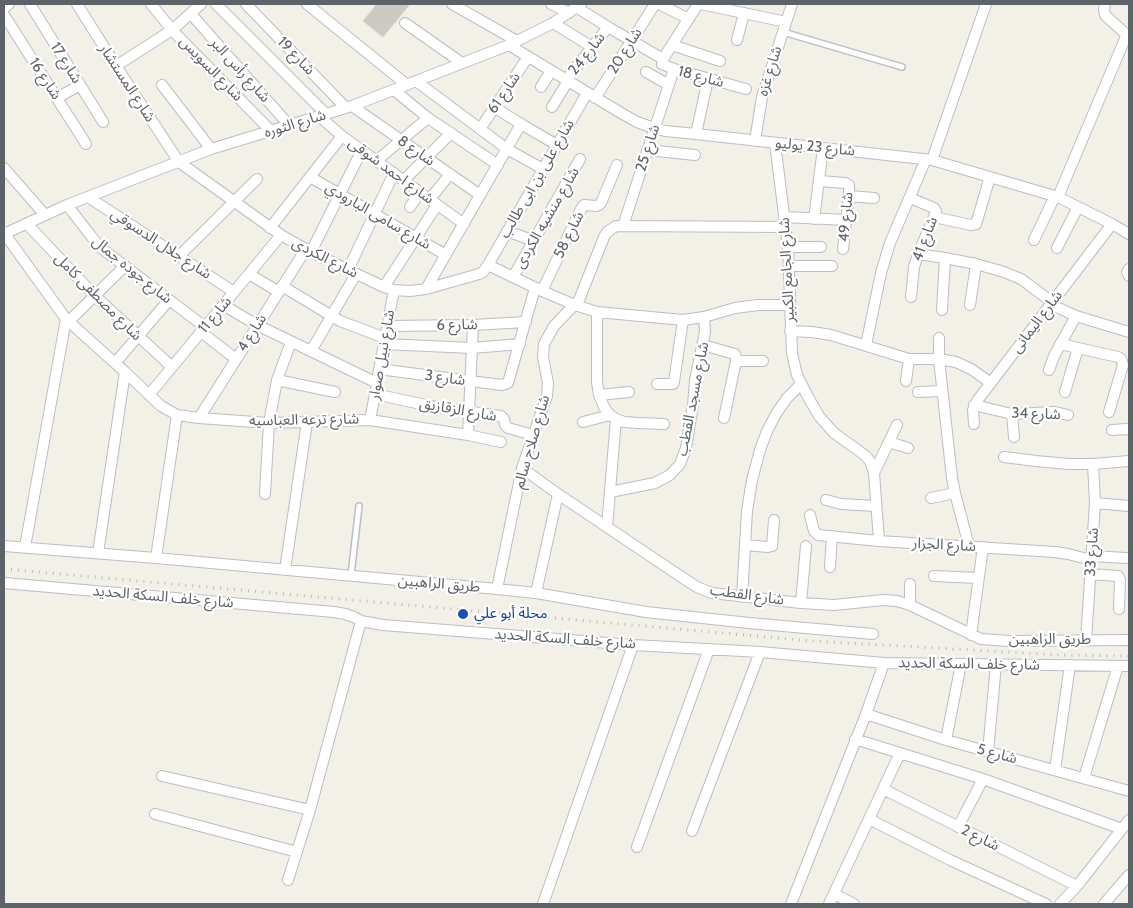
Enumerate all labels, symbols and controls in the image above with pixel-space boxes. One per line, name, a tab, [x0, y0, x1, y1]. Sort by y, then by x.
street label: شارع 20	[604, 25, 646, 77]
street label: شارع 24	[565, 29, 609, 79]
street label: شارع السويس	[176, 33, 246, 105]
street label: شارع 19	[274, 33, 318, 79]
street label: شارع رأس البر	[206, 34, 274, 106]
street label: شارع 17	[46, 39, 86, 87]
street label: شارع المستشار	[95, 40, 159, 126]
street label: شارع غزه	[754, 44, 786, 98]
street label: شارع 16	[25, 55, 65, 103]
street label: شارع 18	[676, 62, 726, 92]
street label: شارع 61	[484, 69, 524, 117]
street label: شارع الثوره	[262, 106, 328, 142]
street label: شارع على بن ابى طالب	[496, 116, 578, 242]
street label: شارع 25	[632, 122, 664, 174]
street label: شارع 8	[394, 132, 438, 170]
street label: شارع احمد شوقى	[345, 134, 437, 208]
street label: شارع 23 يوليو	[774, 134, 856, 160]
street label: شارع منشيه الكردى	[511, 164, 583, 272]
street label: شارع سامى البارودي	[322, 179, 434, 253]
street label: شارع 49	[835, 191, 857, 243]
street label: شارع جلال الدسوقي	[107, 205, 215, 283]
street label: شارع 58	[550, 209, 588, 261]
street label: شارع 41	[908, 214, 942, 264]
street label: شارع الجامع الكبير	[775, 217, 799, 323]
street label: شارع جوده جمال	[88, 232, 176, 308]
street label: شارع الكردى	[289, 234, 361, 282]
street label: شارع مصطفى كامل	[50, 249, 146, 345]
street label: شارع اليمانى	[1008, 287, 1066, 357]
street label: شارع 11	[194, 293, 236, 337]
street label: شارع نبيل صوار	[365, 308, 399, 402]
street label: شارع 4	[233, 311, 271, 355]
street label: شارع 6	[436, 316, 478, 334]
street label: شارع مسجد القطب	[673, 340, 713, 458]
street label: شارع 3	[424, 366, 466, 390]
street label: شارع صلاح سالم	[510, 393, 554, 491]
street label: شارع الزقازيق	[418, 394, 498, 426]
street label: شارع 34	[1011, 404, 1061, 424]
street label: شارع ترعه العباسيه	[249, 410, 359, 430]
street label: شارع 33	[1081, 527, 1103, 577]
street label: شارع الجزار	[911, 534, 977, 556]
street label: طريق الراهبين	[397, 571, 481, 597]
street label: شارع القطب	[709, 581, 785, 609]
street label: شارع خلف السكة الحديد	[92, 582, 234, 612]
place label: محلة أبو علي	[474, 605, 548, 623]
marker: محلة أبو علي	[456, 607, 470, 621]
street label: شارع خلف السكة الحديد	[494, 625, 636, 653]
street label: طريق الراهبين	[1009, 631, 1091, 649]
street label: شارع خلف السكة الحديد	[898, 654, 1040, 674]
street label: شارع 5	[975, 740, 1019, 768]
street label: شارع 2	[958, 821, 1002, 855]

